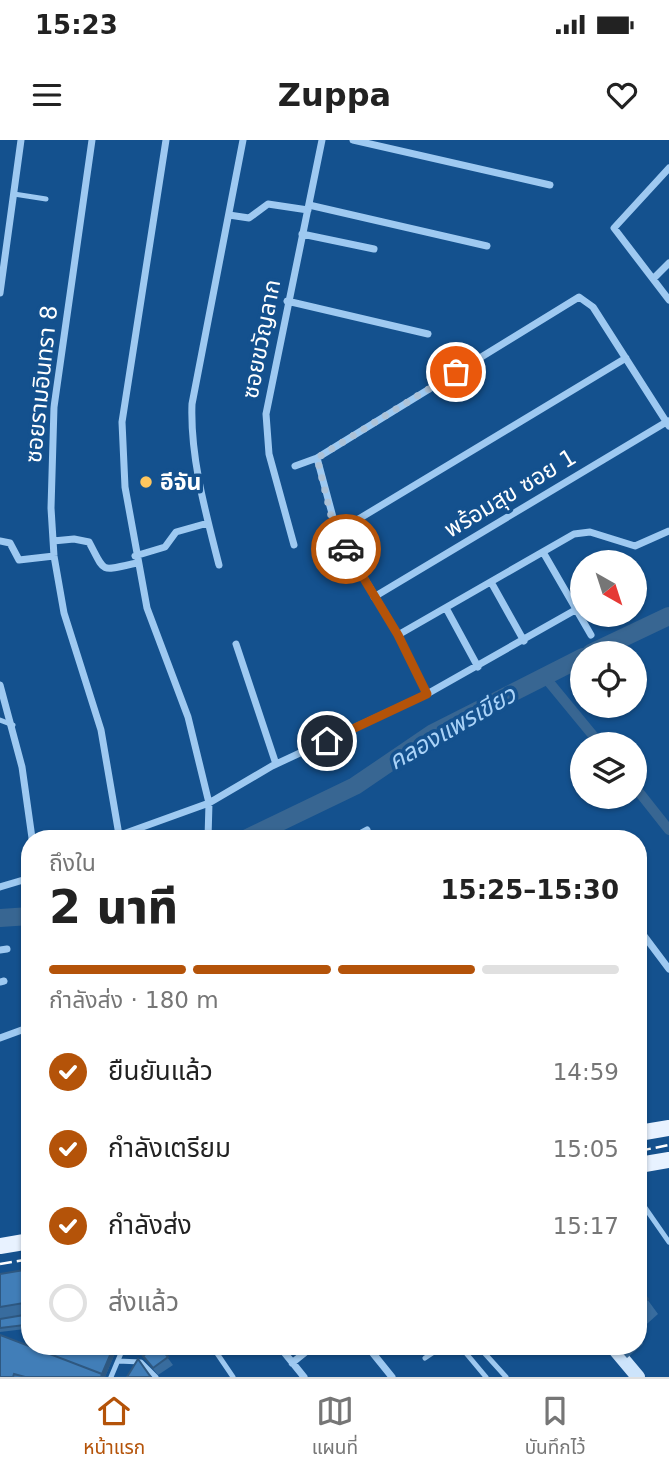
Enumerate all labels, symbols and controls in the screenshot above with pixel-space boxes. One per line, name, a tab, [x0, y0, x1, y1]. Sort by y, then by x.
text: 15:23	[35, 10, 118, 40]
icon: menu	[28, 76, 66, 114]
text: Zuppa	[278, 76, 391, 114]
icon: heart	[603, 76, 641, 114]
street label: ซอยขวัญลาก	[237, 277, 285, 401]
street label: ซอยรามอินทรา 8	[20, 304, 62, 464]
pin	[426, 342, 486, 402]
icon: bag	[437, 353, 475, 391]
street label: พร้อมสุข ซอย 1	[439, 443, 581, 543]
place label: อีจัน	[160, 469, 201, 495]
marker: อีจัน	[138, 474, 154, 490]
courier	[311, 514, 381, 584]
icon: car	[327, 530, 365, 568]
north arrow	[570, 550, 648, 626]
map controls	[570, 550, 647, 809]
button: locate	[570, 641, 647, 718]
water label: คลองแพรเขียว	[383, 680, 522, 776]
pin	[297, 711, 357, 771]
icon: home	[308, 722, 346, 760]
button: layers	[570, 732, 647, 809]
text: ถึงใน	[49, 850, 96, 876]
text: 15:25–15:30	[440, 875, 619, 905]
text: 2 นาที	[49, 880, 178, 934]
text: กำลังส่ง · 180 m	[49, 987, 219, 1013]
icon: check	[49, 1053, 87, 1091]
text: ยืนยันแล้ว	[108, 1056, 213, 1086]
text: 14:59	[553, 1059, 619, 1085]
icon: check	[49, 1130, 87, 1168]
text: กำลังเตรียม	[108, 1133, 231, 1163]
text: 15:05	[553, 1136, 619, 1162]
icon: check	[49, 1207, 87, 1245]
text: กำลังส่ง	[108, 1210, 192, 1240]
text: 15:17	[553, 1213, 619, 1239]
text: ส่งแล้ว	[108, 1287, 179, 1317]
tab: หน้าแรก	[83, 1392, 145, 1463]
tab: แผนที่	[312, 1392, 358, 1463]
tab: บันทึกไว้	[525, 1392, 586, 1463]

